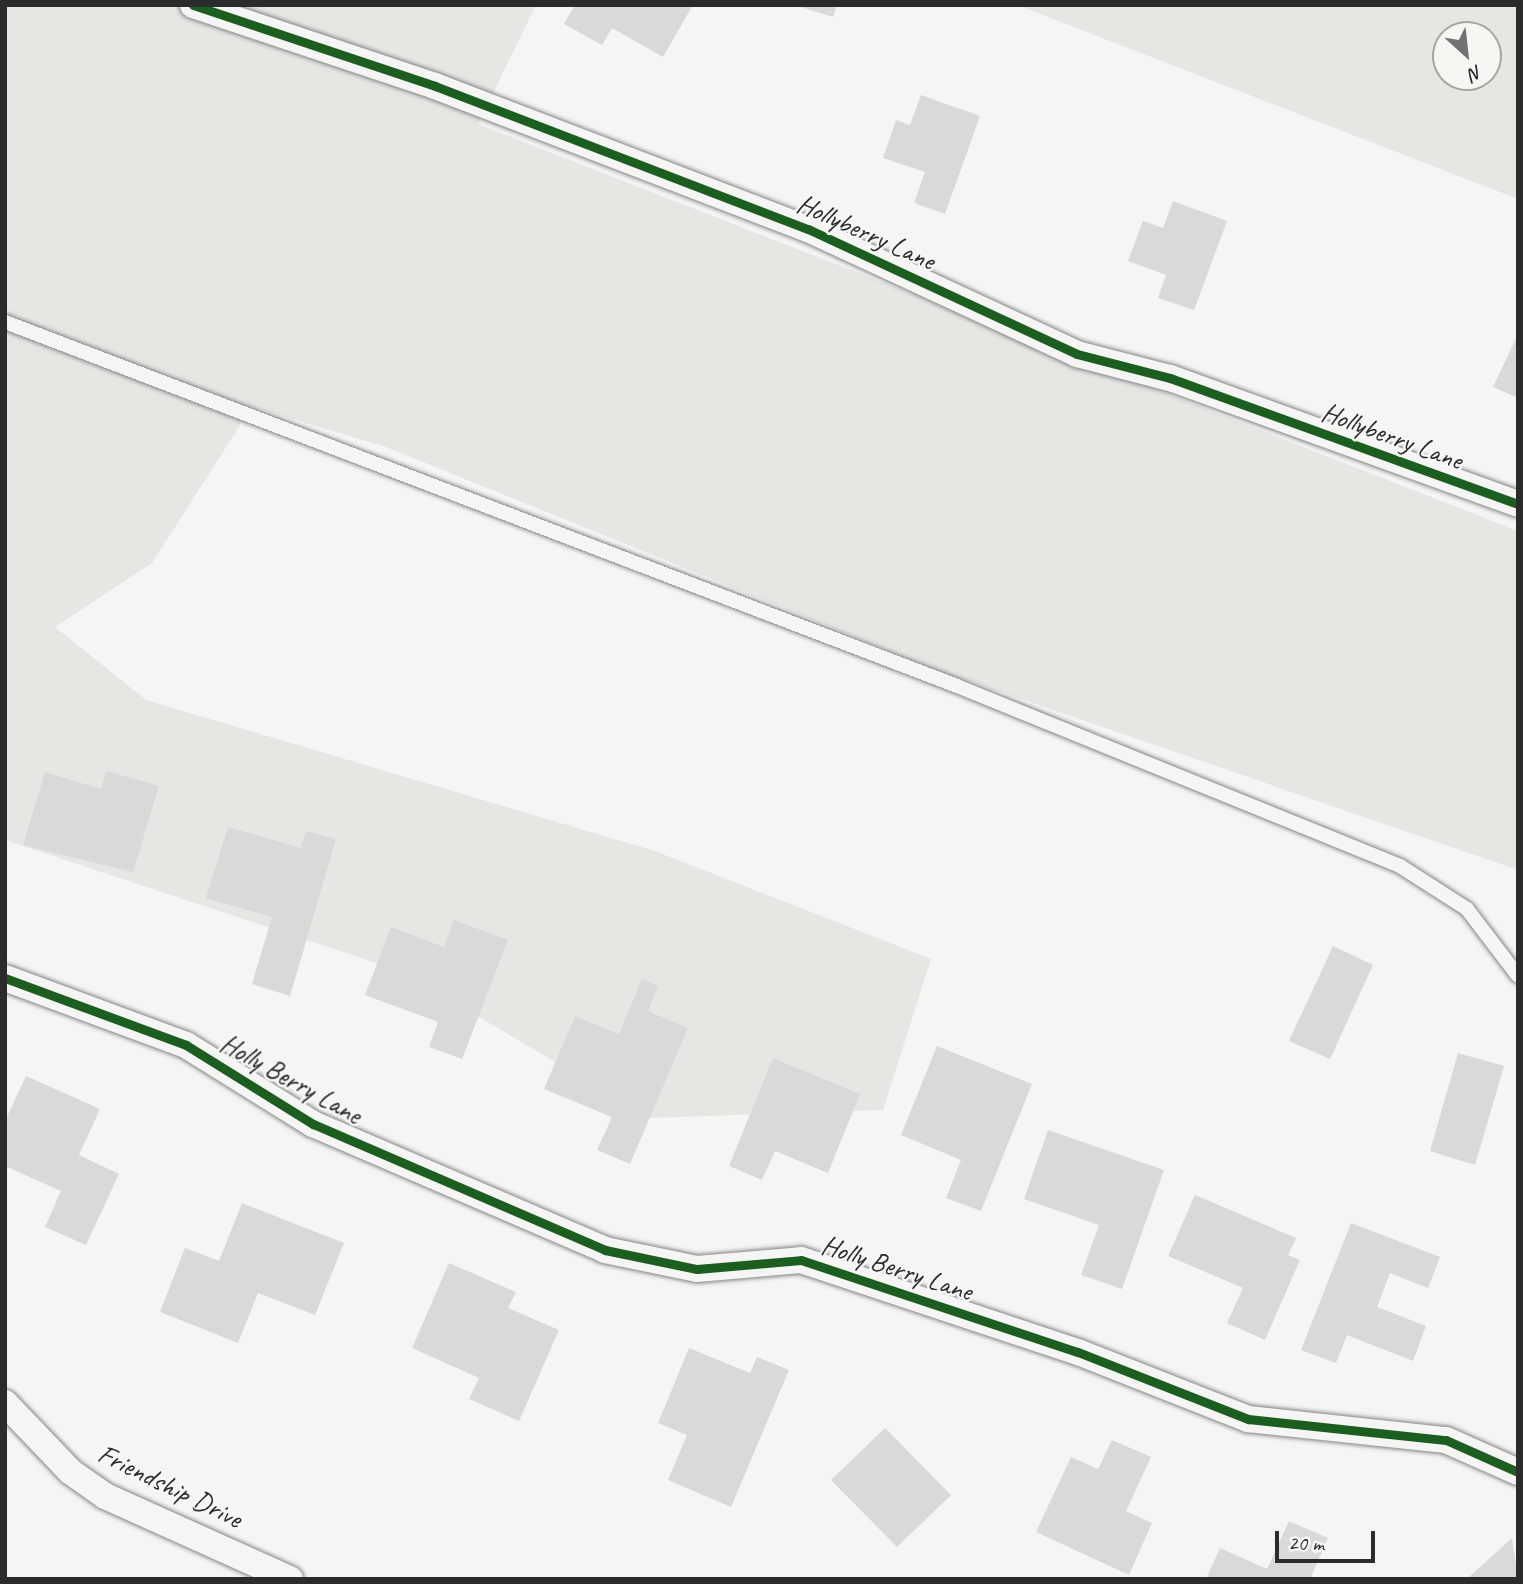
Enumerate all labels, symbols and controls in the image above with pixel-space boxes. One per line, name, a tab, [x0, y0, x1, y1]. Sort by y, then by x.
north arrow	[1432, 21, 1502, 91]
text: N	[1465, 60, 1486, 86]
street label: Hollyberry Lane	[791, 186, 941, 278]
street label: Hollyberry Lane	[1317, 395, 1467, 477]
street label: Holly Berry Lane	[214, 1026, 368, 1132]
street label: Holly Berry Lane	[817, 1228, 977, 1308]
street label: Friendship Drive	[93, 1437, 247, 1535]
scale bar	[1278, 1518, 1378, 1562]
text: 20 m	[1288, 1530, 1324, 1556]

